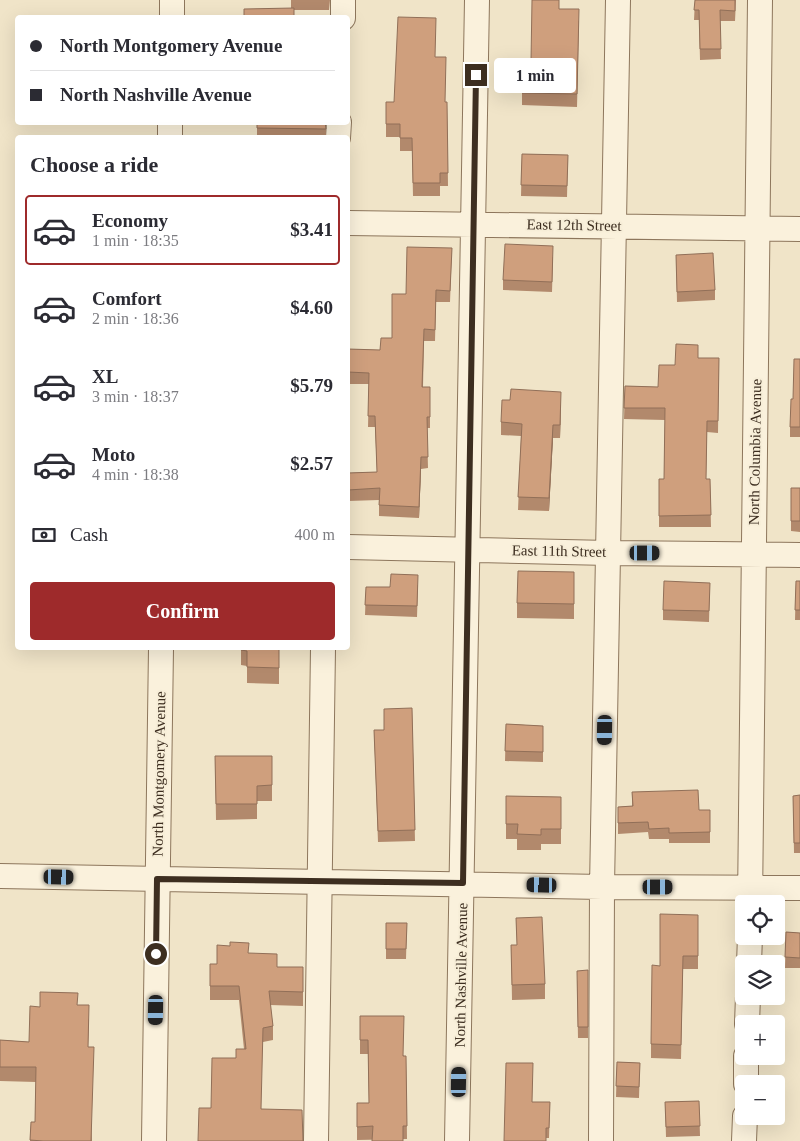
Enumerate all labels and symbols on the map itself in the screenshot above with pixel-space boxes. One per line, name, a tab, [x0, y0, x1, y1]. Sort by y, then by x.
callout: 1 min	[494, 58, 576, 92]
route end	[465, 64, 487, 86]
street label: East 12th Street	[526, 216, 622, 234]
street label: North Columbia Avenue	[746, 378, 764, 525]
street label: East 11th Street	[512, 542, 607, 560]
car	[630, 546, 660, 561]
street label: North Montgomery Avenue	[150, 691, 168, 857]
car	[597, 715, 612, 745]
car	[43, 869, 74, 885]
car	[526, 877, 557, 893]
car	[643, 880, 673, 895]
street label: North Nashville Avenue	[452, 902, 470, 1047]
route start	[145, 943, 167, 965]
car	[148, 995, 163, 1025]
car	[451, 1067, 466, 1097]

